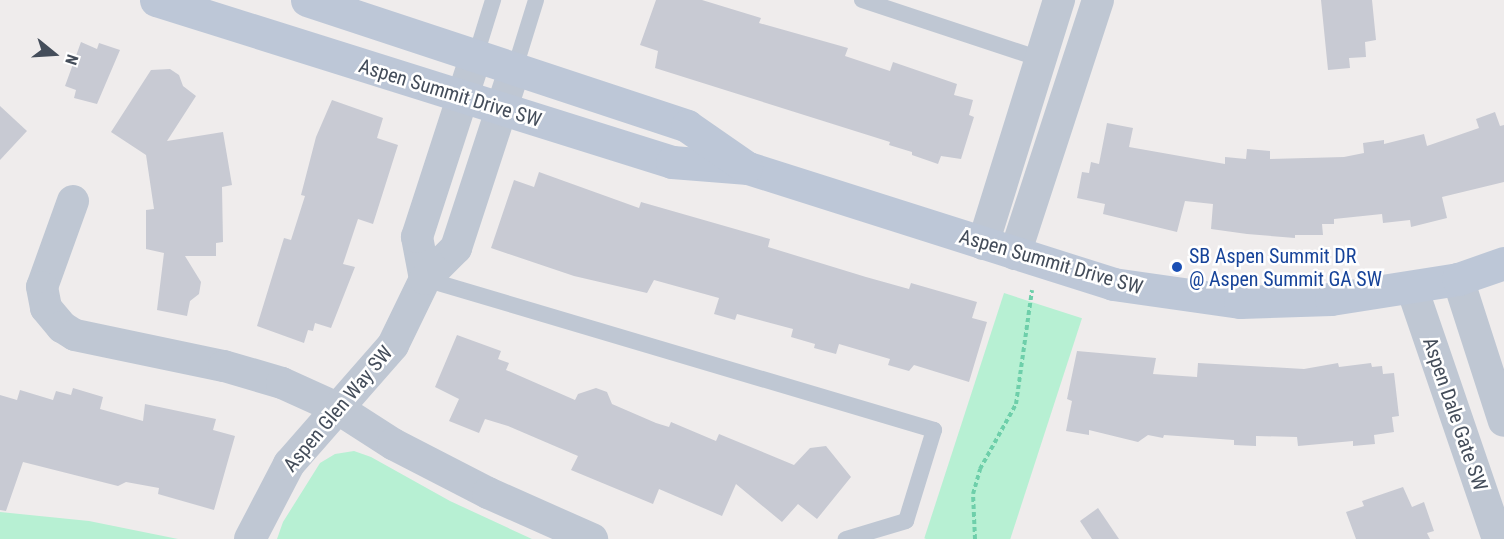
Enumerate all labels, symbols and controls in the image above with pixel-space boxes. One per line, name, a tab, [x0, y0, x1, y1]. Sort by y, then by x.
north arrow	[24, 24, 84, 84]
text: N	[61, 52, 82, 67]
street label: Aspen Summit Drive SW	[356, 54, 544, 132]
street label: Aspen Summit Drive SW	[957, 224, 1145, 300]
place label: SB Aspen Summit DR @ Aspen Summit GA SW	[1189, 244, 1382, 291]
marker: SB Aspen Summit DR @ Aspen Summit GA SW	[1170, 260, 1184, 274]
street label: Aspen Dale Gate SW	[1418, 334, 1492, 494]
street label: Aspen Glen Way SW	[278, 341, 398, 477]

